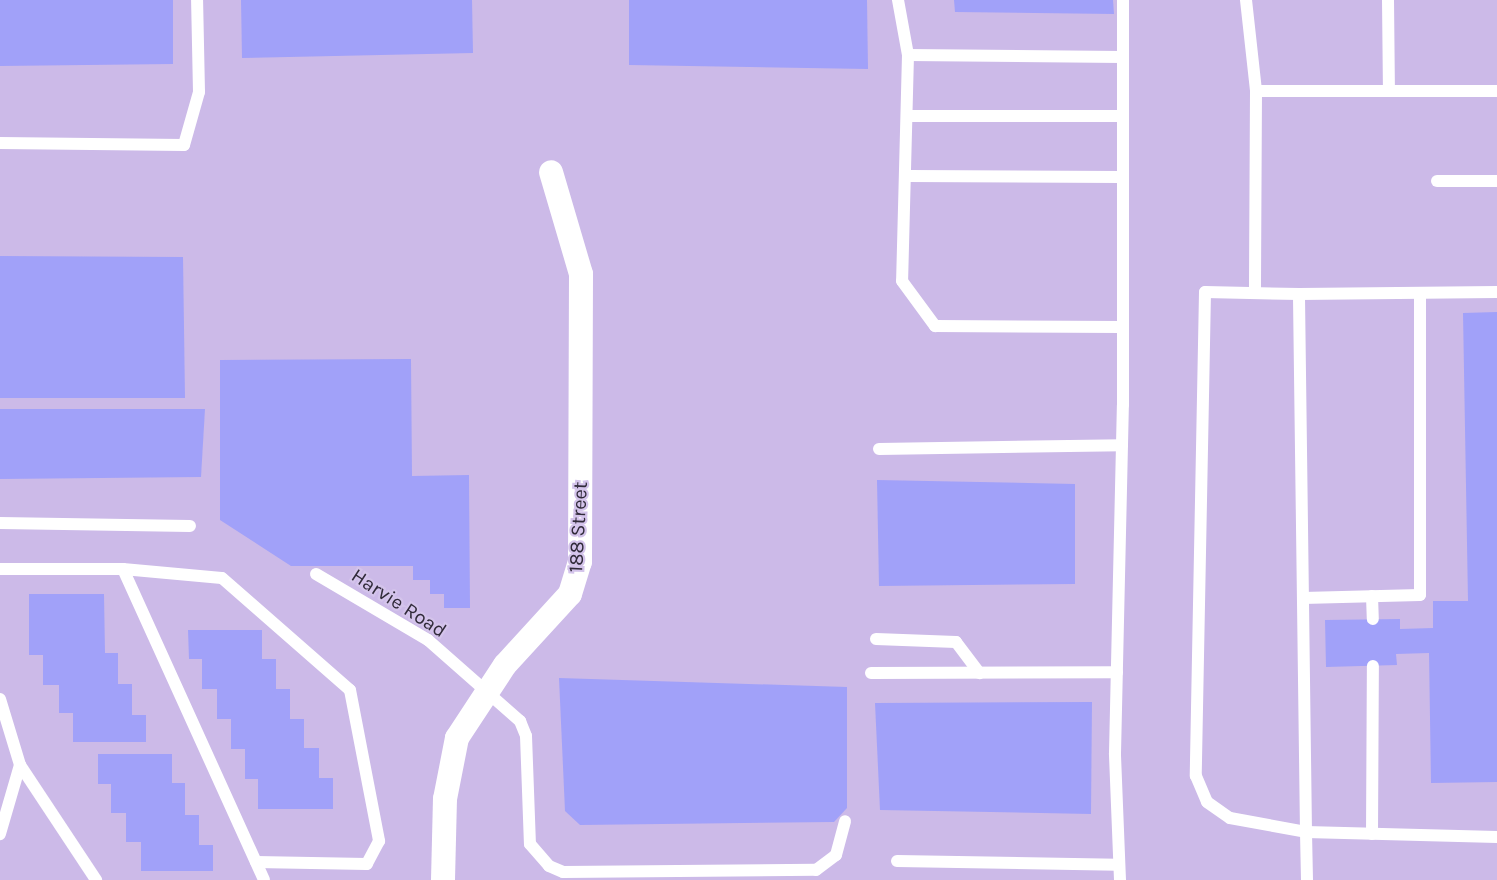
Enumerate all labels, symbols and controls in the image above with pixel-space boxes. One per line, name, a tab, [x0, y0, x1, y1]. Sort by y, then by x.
street label: 188 Street	[564, 481, 592, 573]
street label: Harvie Road	[347, 563, 451, 643]

